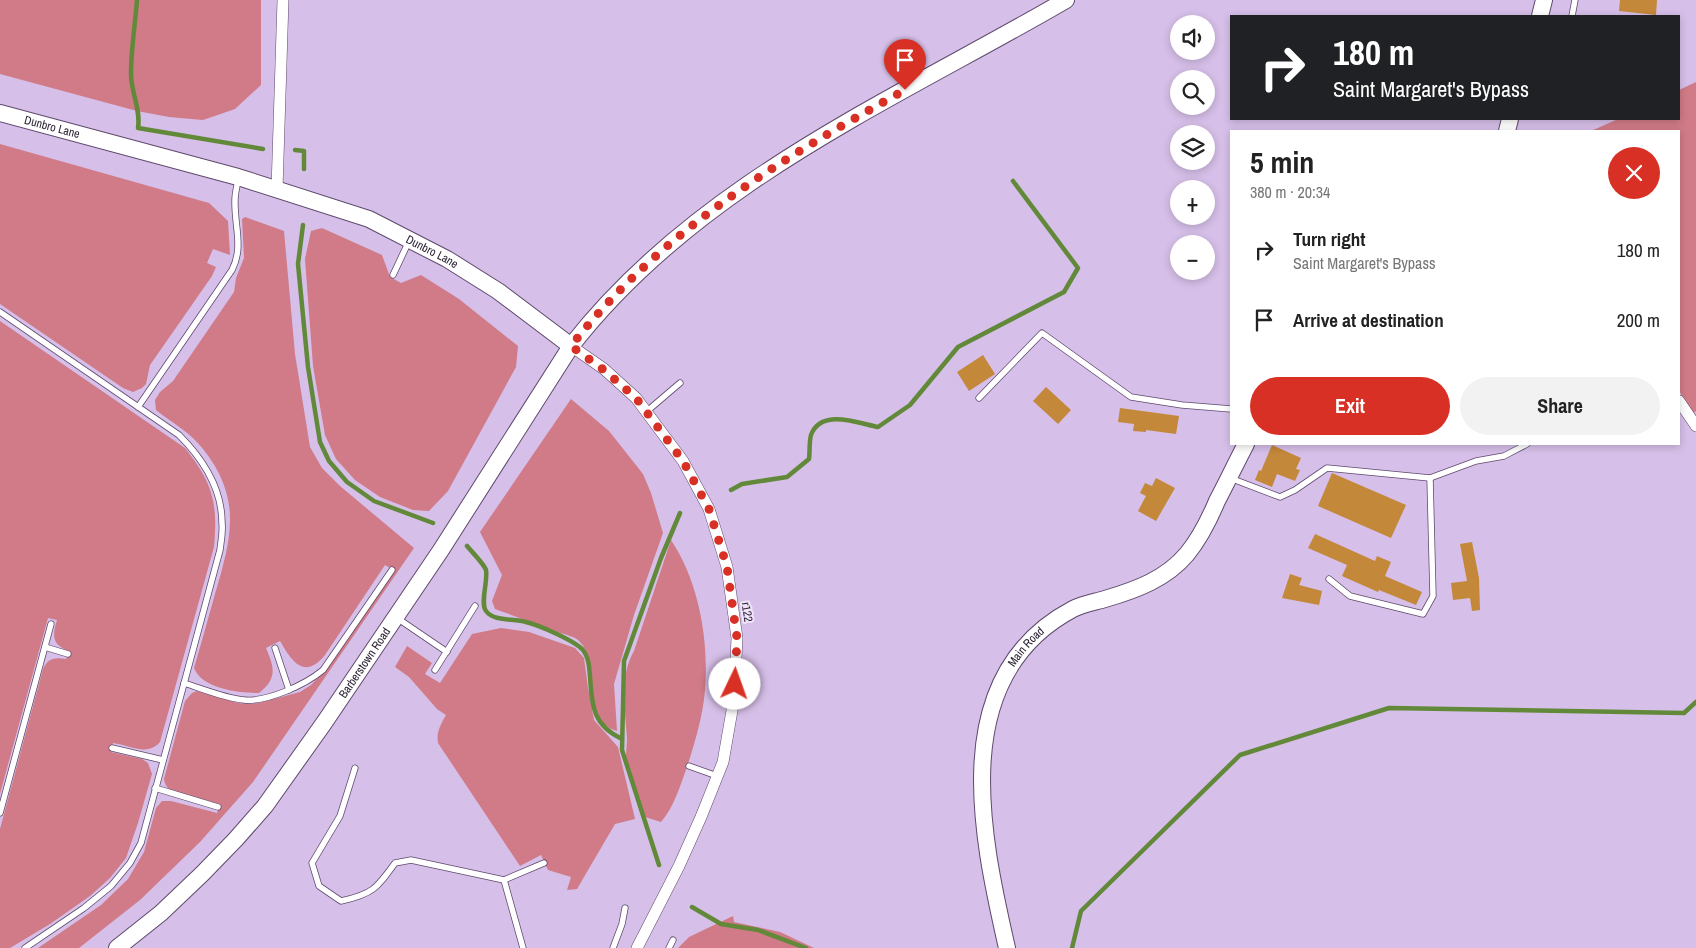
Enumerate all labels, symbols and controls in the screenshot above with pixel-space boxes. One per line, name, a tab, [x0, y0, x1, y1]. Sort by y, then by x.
map controls	[1170, 15, 1215, 280]
button: sound	[1170, 15, 1215, 60]
text: 180 m	[1333, 29, 1414, 76]
icon: right	[1250, 35, 1315, 100]
pin	[884, 39, 926, 90]
icon: arrive	[891, 46, 919, 74]
button: search	[1170, 70, 1215, 115]
text: Saint Margaret's Bypass	[1333, 74, 1529, 104]
street label: Dunbro Lane	[23, 112, 82, 142]
button: layers	[1170, 125, 1215, 170]
text: 5 min	[1250, 142, 1314, 182]
button: close	[1608, 147, 1660, 199]
button: +	[1170, 180, 1215, 225]
text: 380 m · 20:34	[1250, 181, 1330, 203]
text: Turn right	[1293, 226, 1365, 252]
street label: Dunbro Lane	[403, 231, 461, 272]
button: −	[1170, 235, 1215, 280]
icon: right	[1250, 236, 1278, 264]
text: 180 m	[1617, 237, 1660, 263]
text: Saint Margaret's Bypass	[1293, 252, 1436, 274]
icon: arrive	[1250, 306, 1278, 334]
text: Arrive at destination	[1293, 307, 1444, 333]
text: 200 m	[1617, 307, 1660, 333]
button: Exit	[1250, 377, 1450, 435]
button: Share	[1460, 377, 1660, 435]
street label: r122	[738, 601, 756, 623]
street label: Main Road	[1004, 623, 1048, 670]
street label: Barberstown Road	[335, 625, 394, 701]
position arrow	[708, 657, 760, 709]

